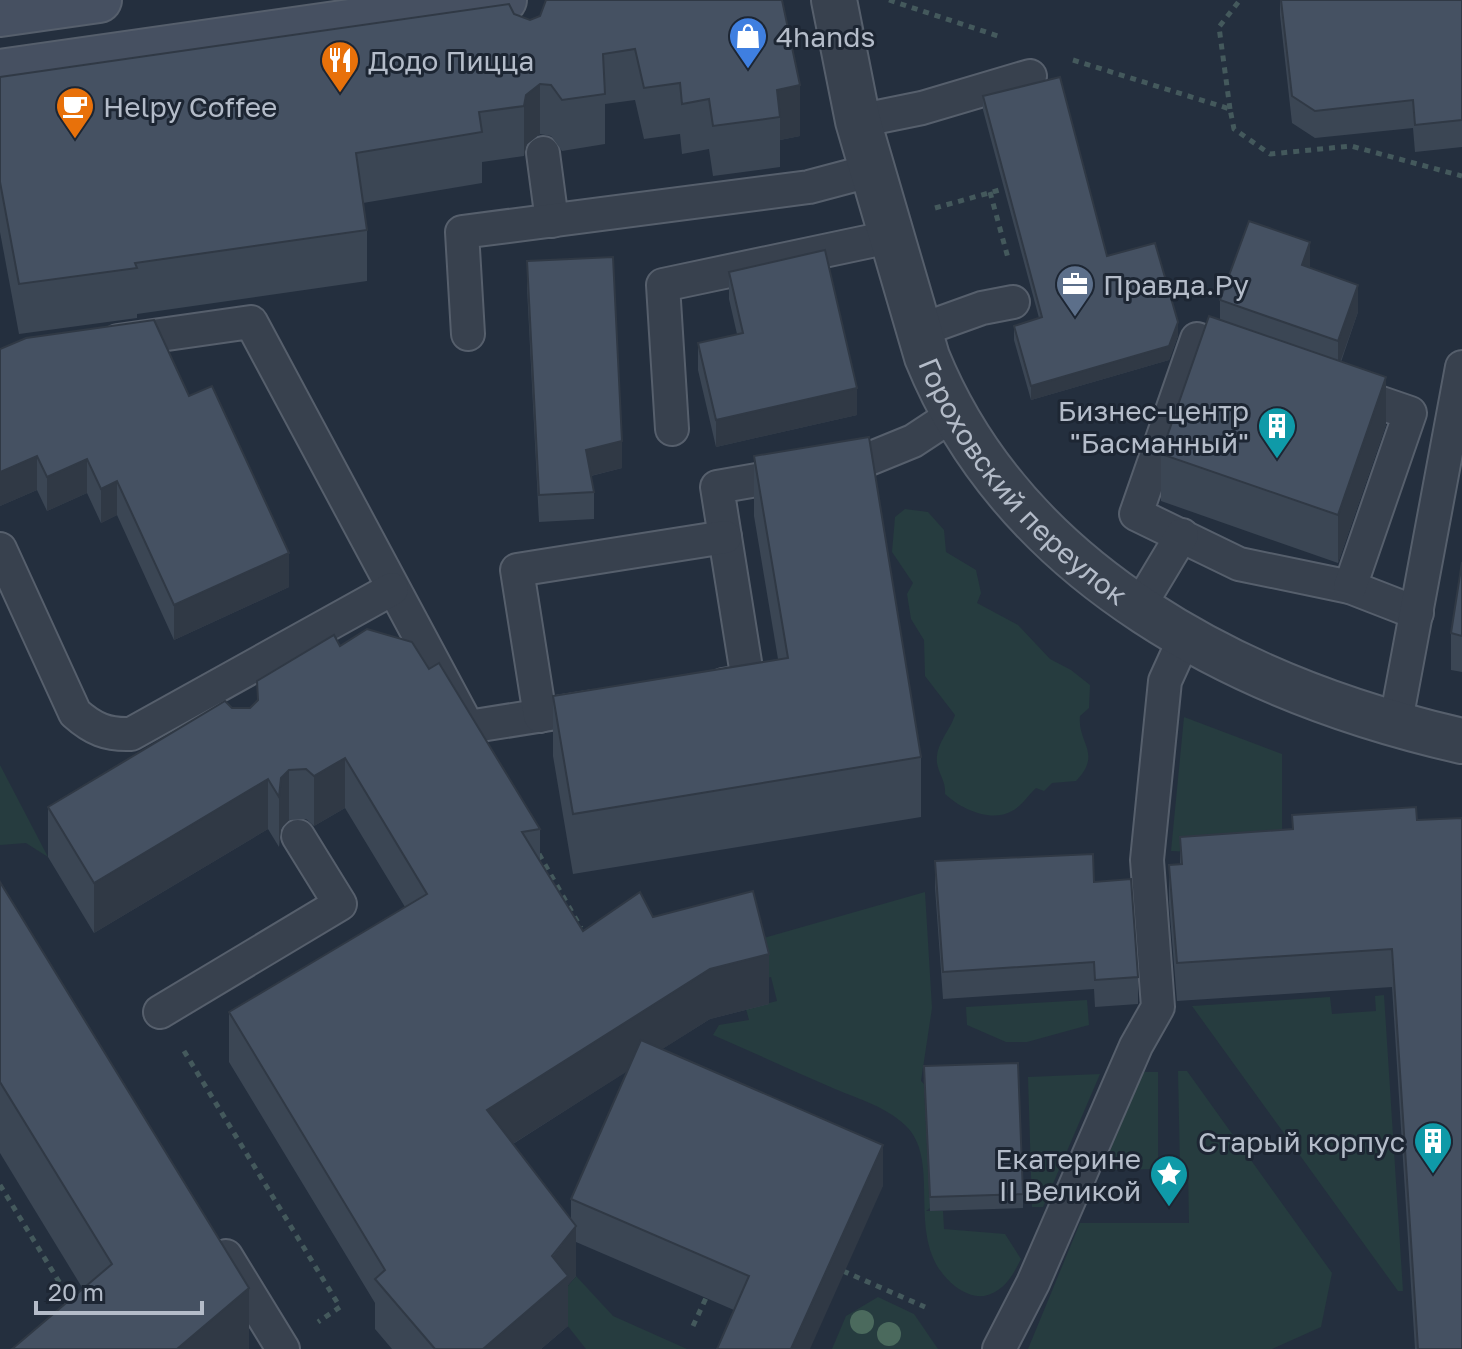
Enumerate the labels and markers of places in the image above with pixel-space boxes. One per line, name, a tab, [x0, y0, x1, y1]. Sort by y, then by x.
shop icon: 4hands	[727, 15, 769, 70]
place label: 4hands	[776, 20, 875, 53]
restaurant icon: Додо Пицца	[319, 39, 361, 94]
place label: Додо Пицца	[368, 44, 534, 77]
cafe icon: Helpy Coffee	[54, 85, 96, 140]
place label: Helpy Coffee	[103, 90, 277, 123]
office icon: Правда.Ру	[1054, 263, 1096, 318]
place label: Правда.Ру	[1103, 268, 1249, 301]
place label: Бизнес-центр "Басманный"	[1058, 394, 1249, 459]
building icon: Бизнес-центр "Басманный"	[1256, 405, 1298, 460]
building icon: Старый корпуc	[1412, 1120, 1454, 1175]
place label: Старый корпуc	[1198, 1125, 1405, 1158]
place label: Екатерине II Великой	[995, 1142, 1141, 1207]
place icon: Екатерине II Великой	[1148, 1153, 1190, 1208]

